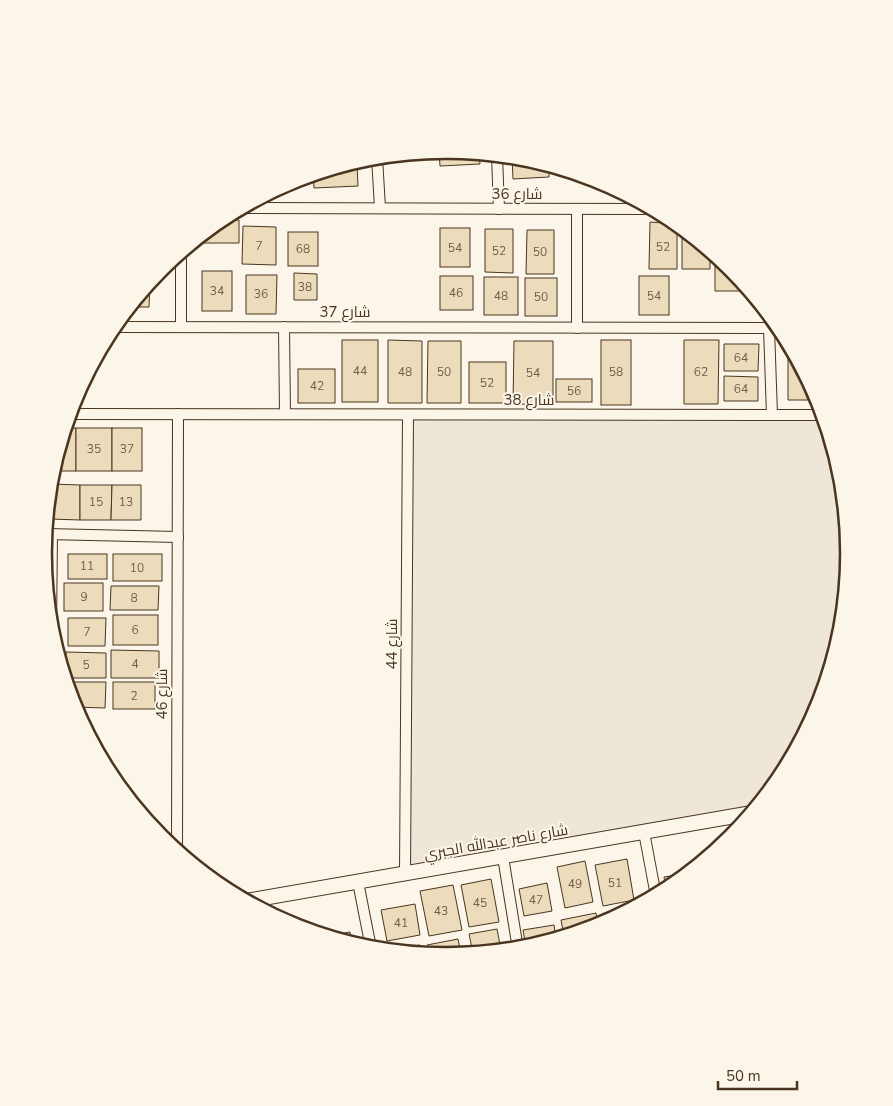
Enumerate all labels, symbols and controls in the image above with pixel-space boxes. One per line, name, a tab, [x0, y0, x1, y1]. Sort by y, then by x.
street label: شارع 36	[492, 184, 542, 205]
house number: 7	[255, 238, 263, 254]
house number: 52	[656, 239, 670, 255]
house number: 54	[448, 240, 462, 256]
house number: 68	[296, 241, 310, 257]
house number: 52	[492, 243, 506, 259]
house number: 50	[533, 244, 547, 260]
house number: 38	[298, 279, 312, 295]
house number: 34	[210, 283, 224, 299]
house number: 46	[449, 285, 463, 301]
house number: 36	[254, 286, 268, 302]
house number: 48	[494, 288, 508, 304]
house number: 54	[647, 288, 661, 304]
house number: 50	[534, 289, 548, 305]
street label: شارع 37	[320, 302, 370, 323]
house number: 64	[734, 350, 748, 366]
house number: 44	[353, 363, 367, 379]
house number: 48	[398, 364, 412, 380]
house number: 50	[437, 364, 451, 380]
house number: 58	[609, 364, 623, 380]
house number: 62	[694, 364, 708, 380]
house number: 54	[526, 365, 540, 381]
house number: 52	[480, 375, 494, 391]
house number: 42	[310, 378, 324, 394]
house number: 64	[734, 381, 748, 397]
house number: 56	[567, 383, 581, 399]
street label: شارع 38	[504, 390, 554, 411]
house number: 35	[87, 441, 101, 457]
house number: 37	[120, 441, 134, 457]
house number: 15	[89, 494, 103, 510]
house number: 13	[119, 494, 133, 510]
house number: 11	[80, 558, 94, 574]
house number: 10	[130, 560, 144, 576]
house number: 9	[80, 589, 88, 605]
house number: 8	[130, 590, 138, 606]
street label: شارع 44	[382, 619, 403, 669]
house number: 6	[131, 622, 139, 638]
house number: 7	[83, 624, 91, 640]
house number: 4	[131, 656, 139, 672]
house number: 5	[82, 657, 90, 673]
street label: شارع 46	[152, 669, 173, 719]
house number: 2	[130, 688, 138, 704]
street label: شارع ناصر عبدالله الجبري	[422, 819, 570, 866]
house number: 51	[608, 875, 622, 891]
house number: 49	[568, 876, 582, 892]
house number: 47	[529, 892, 543, 908]
house number: 45	[473, 895, 487, 911]
house number: 43	[434, 903, 448, 919]
house number: 41	[394, 915, 408, 931]
scale bar	[718, 1058, 797, 1090]
text: 50 m	[726, 1066, 761, 1086]

